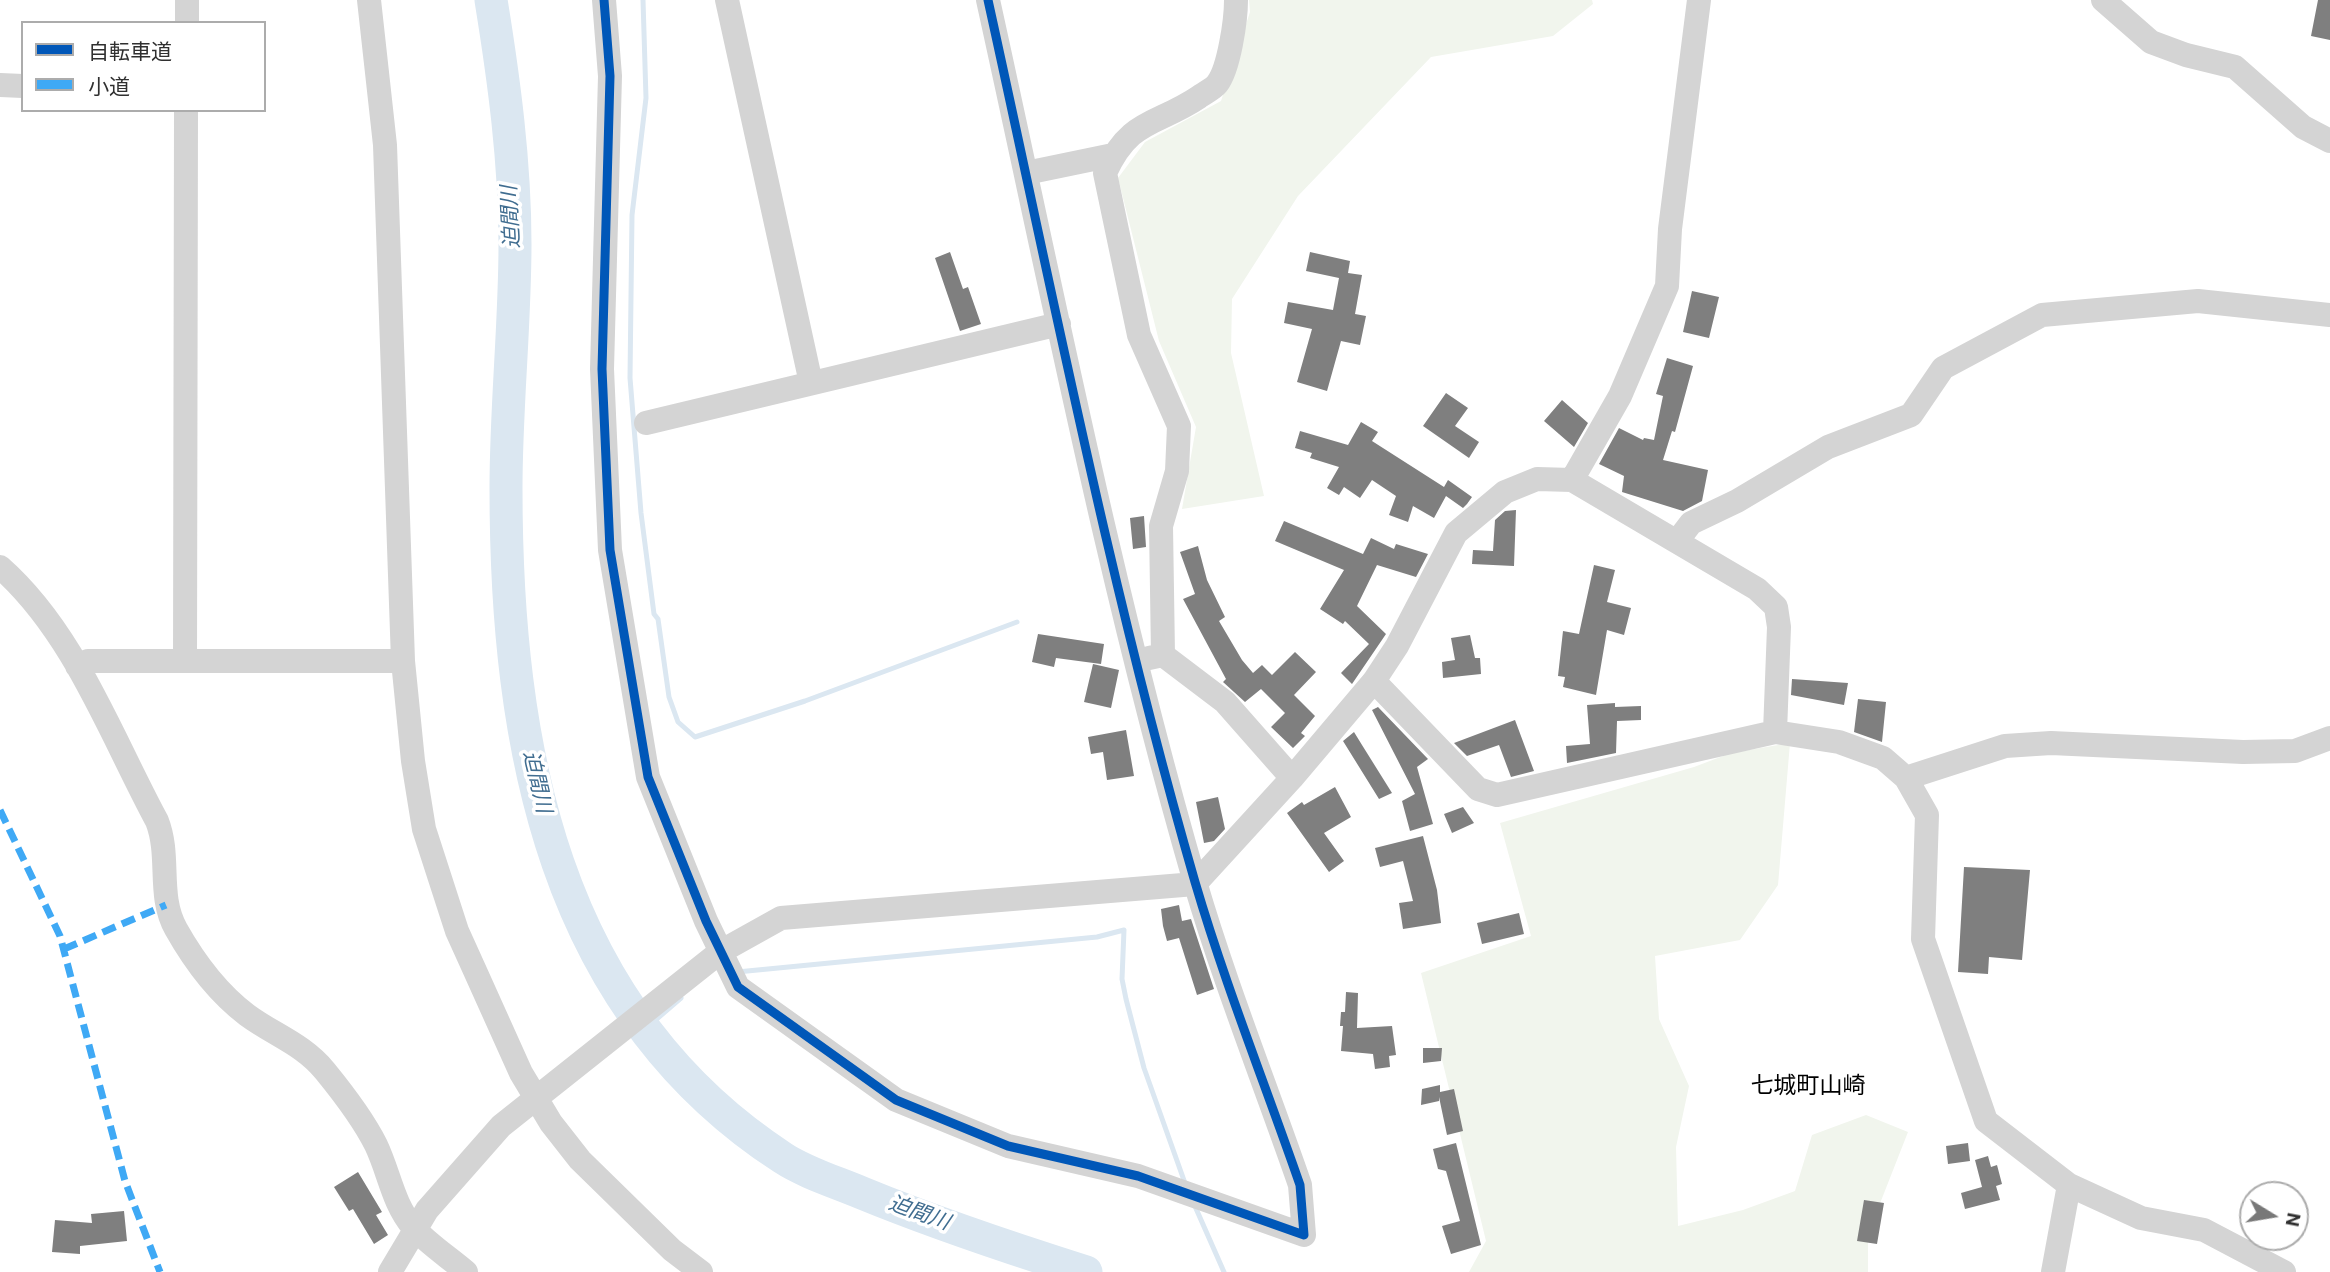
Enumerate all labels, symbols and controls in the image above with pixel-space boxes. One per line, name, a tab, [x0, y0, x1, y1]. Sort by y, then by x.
legend	[21, 21, 266, 112]
text: 自転車道	[88, 40, 172, 64]
text: 小道	[88, 75, 130, 99]
water label: 迫間川	[498, 185, 526, 249]
water label: 迫間川	[517, 748, 555, 816]
district label: 七城町山崎	[1751, 1073, 1865, 1101]
north arrow	[2239, 1181, 2309, 1251]
water label: 迫間川	[885, 1191, 953, 1237]
text: N	[2281, 1211, 2306, 1228]

